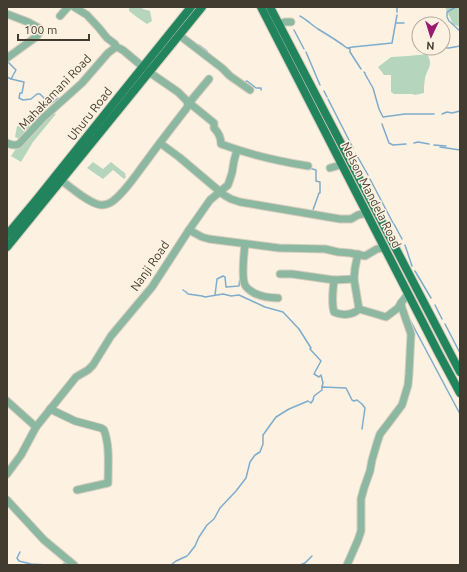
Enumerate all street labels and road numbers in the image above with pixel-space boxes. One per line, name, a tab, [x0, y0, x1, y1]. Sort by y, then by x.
street label: Mahakamani Road	[16, 52, 94, 132]
street label: Uhuru Road	[65, 85, 114, 143]
street label: Nelson Mandela Road	[339, 140, 404, 250]
street label: Nanji Road	[128, 238, 172, 293]

